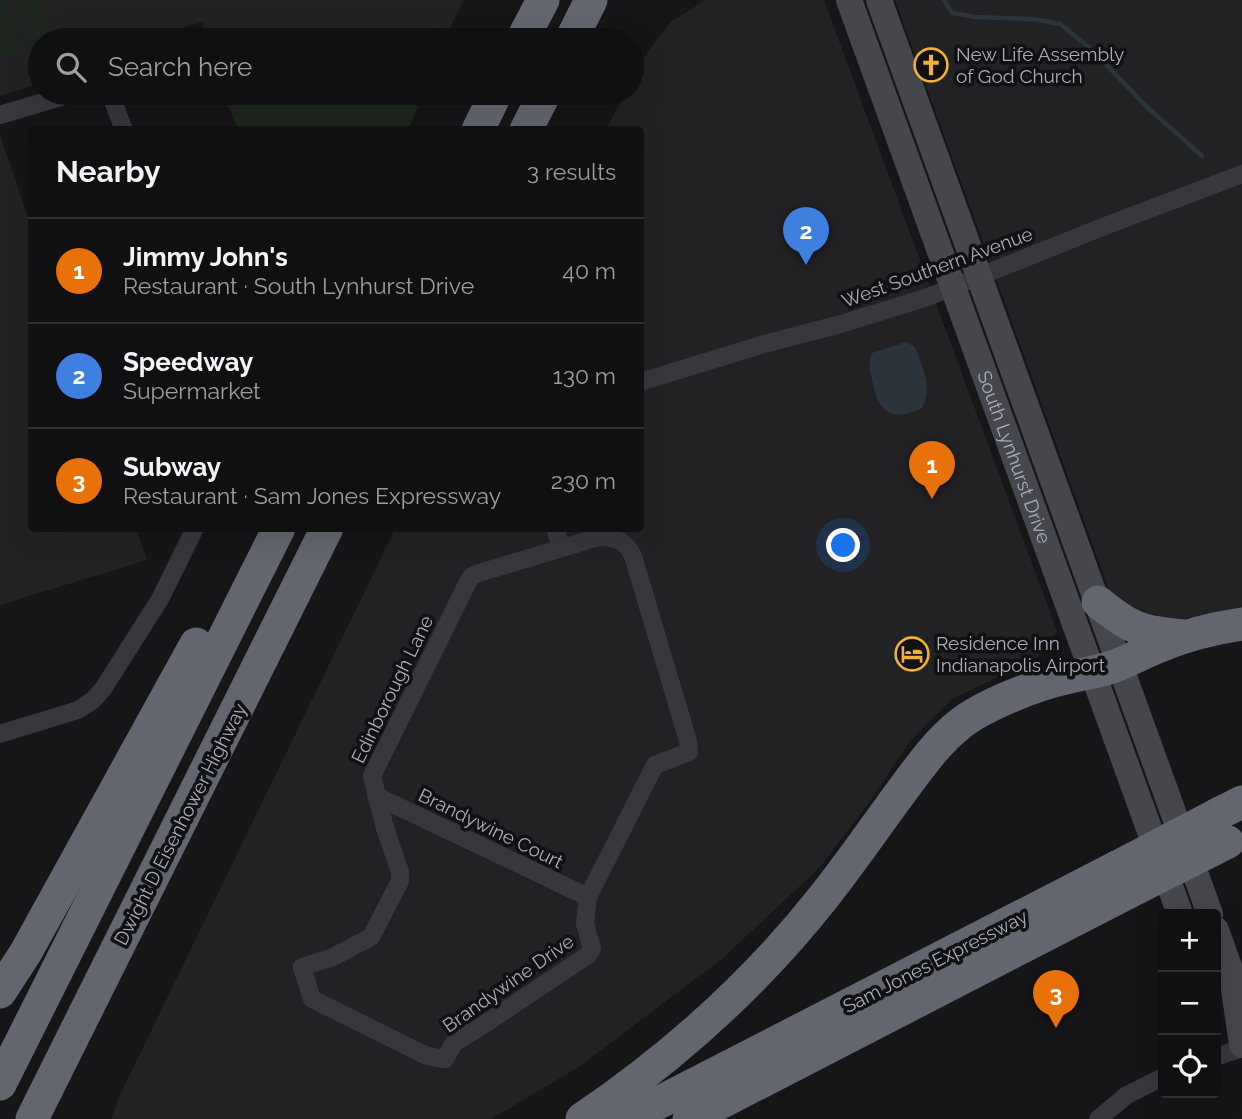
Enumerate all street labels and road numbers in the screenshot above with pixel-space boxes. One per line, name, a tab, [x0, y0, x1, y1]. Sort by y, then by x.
street label: West Southern Avenue	[839, 222, 1035, 312]
street label: South Lynhurst Drive	[973, 368, 1056, 546]
street label: Edinborough Lane	[347, 612, 437, 766]
street label: Dwight D Eisenhower Highway	[109, 699, 251, 949]
street label: Brandywine Court	[415, 783, 567, 873]
street label: Sam Jones Expressway	[839, 905, 1031, 1017]
street label: Brandywine Drive	[438, 930, 578, 1036]

